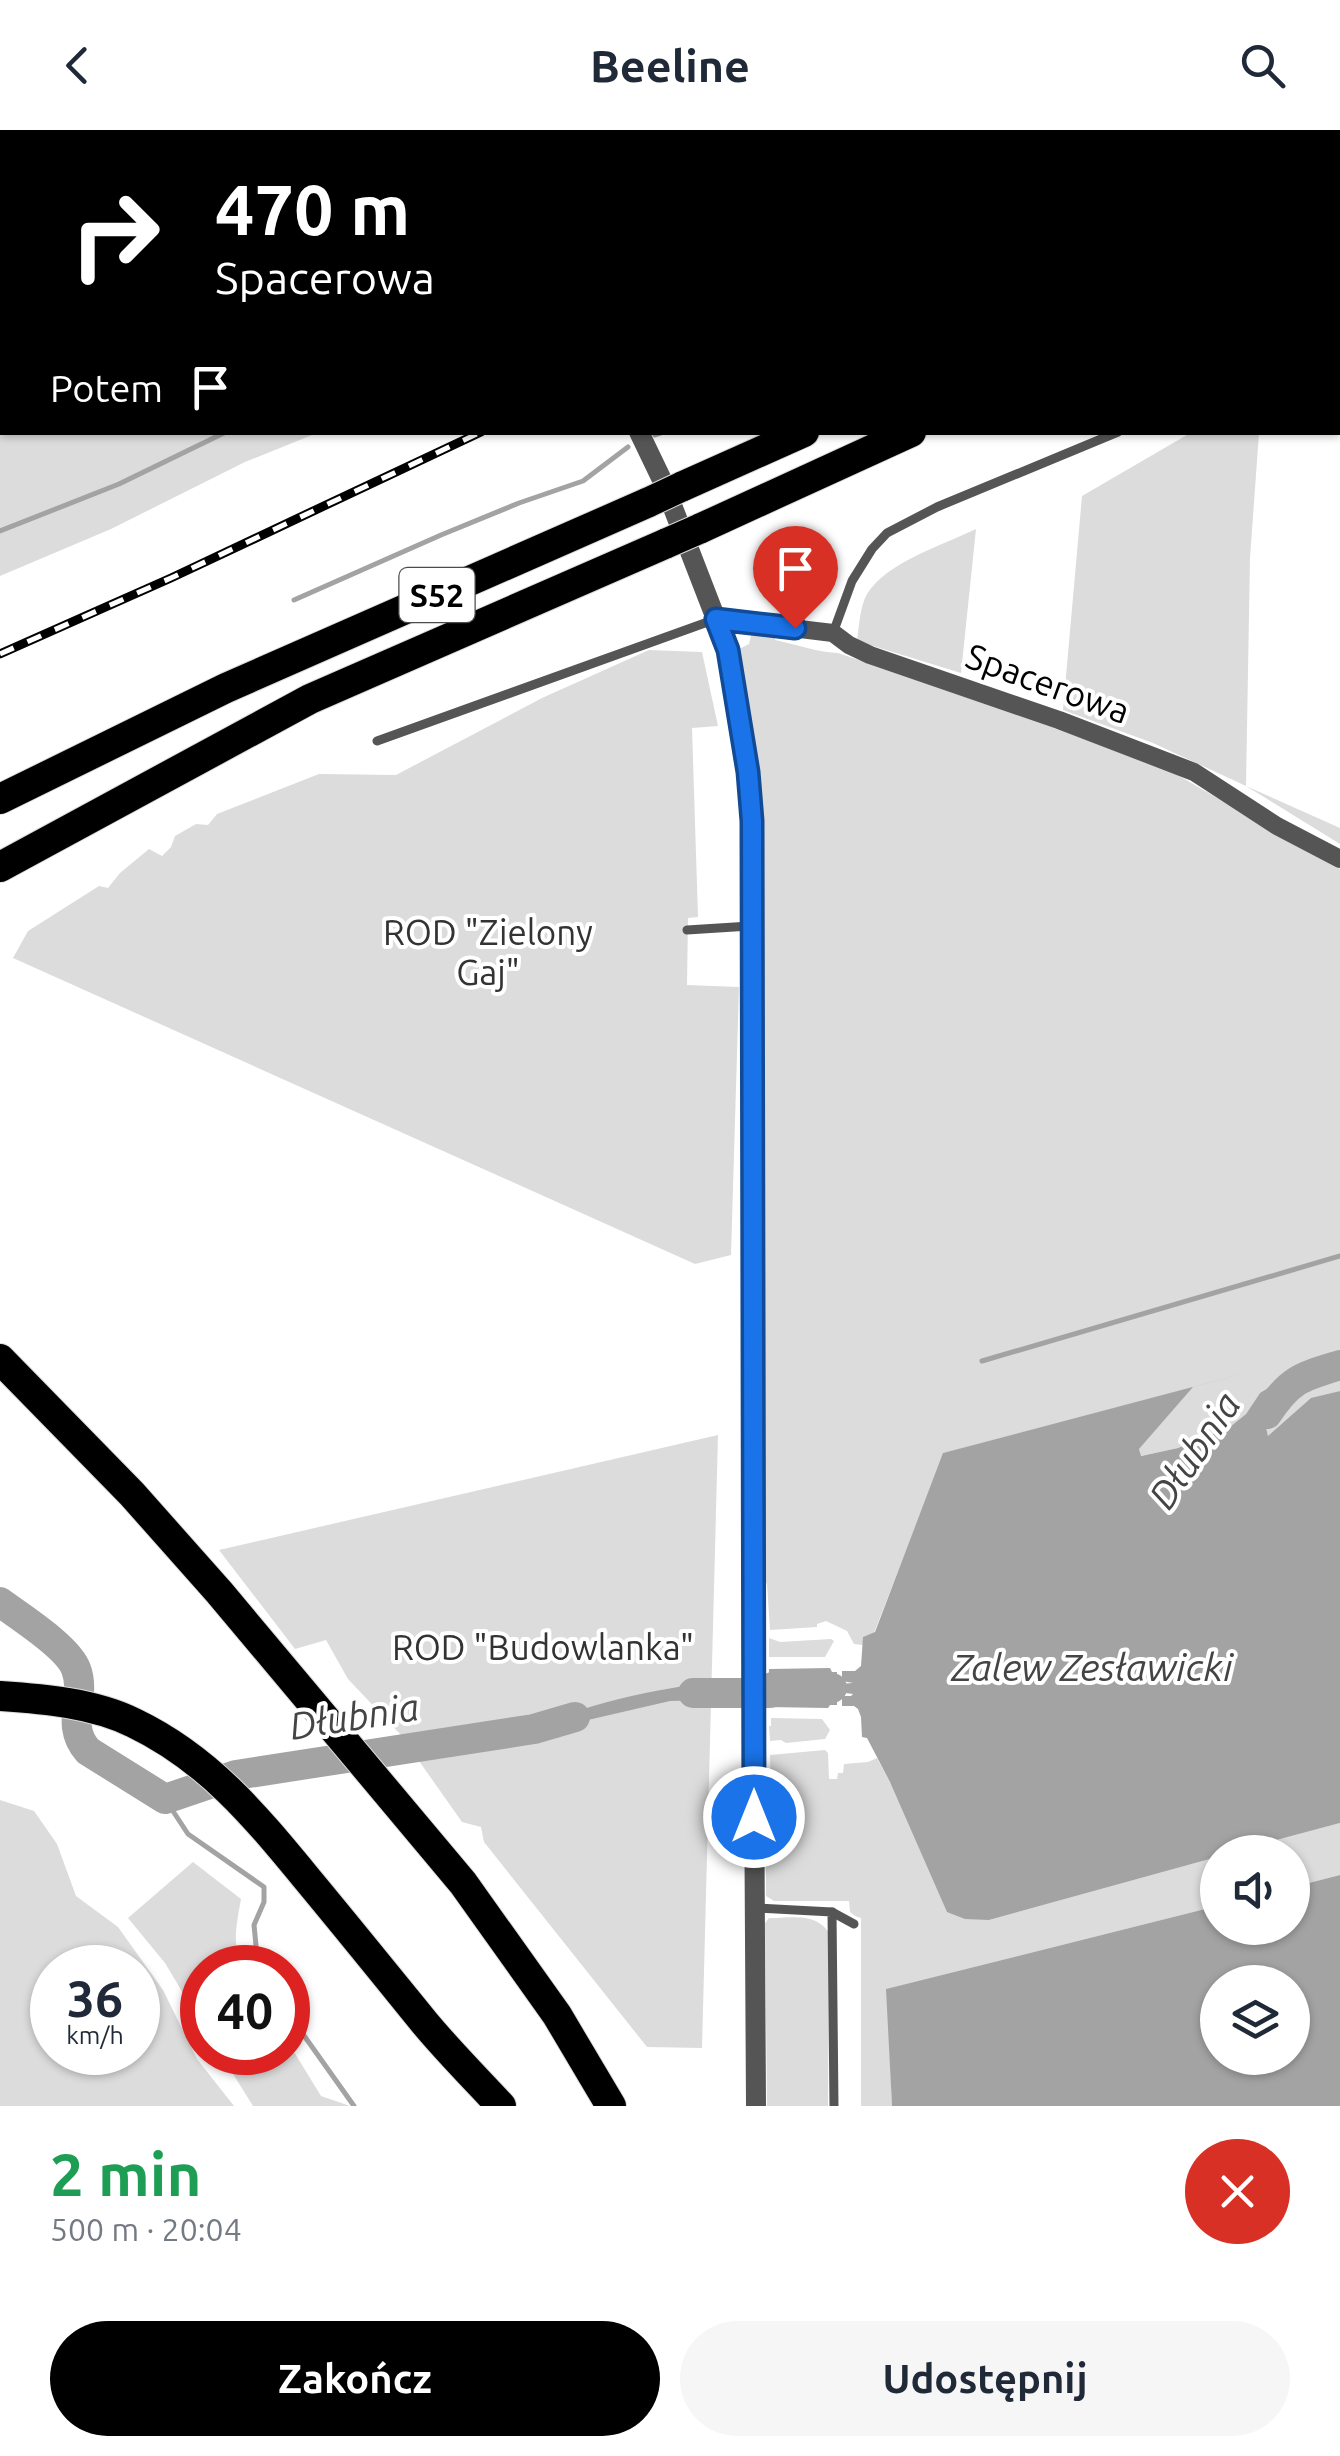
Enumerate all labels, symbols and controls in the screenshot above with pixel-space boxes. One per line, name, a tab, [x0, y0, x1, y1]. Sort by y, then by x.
icon: back	[50, 38, 105, 93]
icon: search	[1235, 38, 1290, 93]
text: Beeline	[590, 40, 750, 91]
icon: right	[50, 170, 180, 300]
text: 470 m	[215, 170, 410, 248]
text: Spacerowa	[215, 252, 435, 303]
icon: arrive	[183, 360, 238, 415]
text: Potem	[50, 367, 163, 409]
pin	[753, 526, 838, 629]
icon: arrive	[768, 541, 823, 596]
road number: S52	[400, 568, 474, 622]
street label: Spacerowa	[961, 635, 1135, 731]
park label: ROD "Zielony Gaj"	[383, 912, 593, 992]
water label: Dłubnia	[1140, 1384, 1248, 1516]
park label: ROD "Budowlanka"	[392, 1627, 694, 1667]
water label: Zalew Zesławicki	[950, 1646, 1234, 1688]
water label: Dłubnia	[286, 1685, 422, 1747]
position arrow	[702, 1765, 806, 1869]
map controls	[1200, 1835, 1310, 2075]
button: sound	[1200, 1835, 1310, 1945]
speed limit sign: 40	[180, 1945, 310, 2075]
button: layers	[1200, 1965, 1310, 2075]
text: 36	[67, 1970, 123, 2026]
text: km/h	[66, 2021, 124, 2049]
button: close	[1185, 2139, 1290, 2244]
text: 2 min	[50, 2140, 202, 2207]
text: 500 m · 20:04	[50, 2211, 242, 2247]
button: Zakończ	[50, 2321, 660, 2436]
button: Udostępnij	[680, 2321, 1290, 2436]

